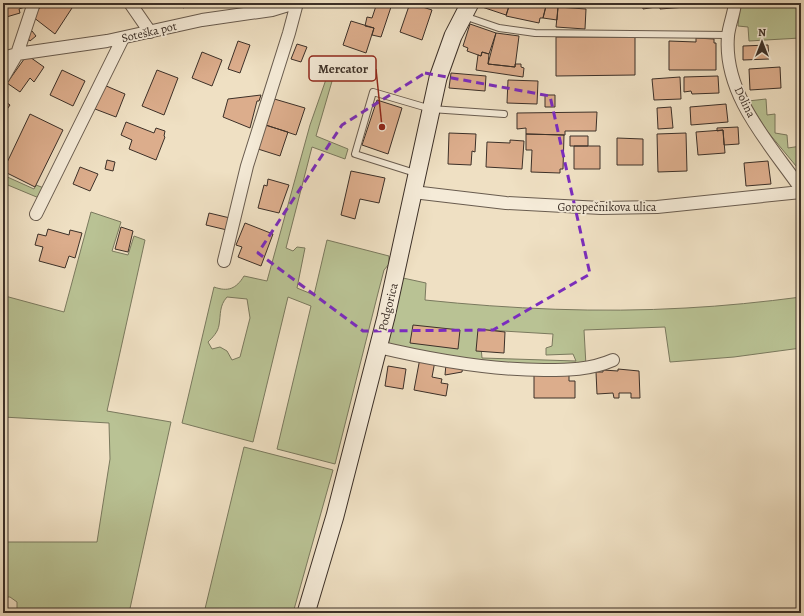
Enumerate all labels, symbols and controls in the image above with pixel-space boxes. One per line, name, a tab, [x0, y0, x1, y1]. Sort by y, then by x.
street label: Soteška pot	[120, 18, 178, 46]
north arrow	[742, 22, 782, 62]
text: N	[758, 25, 766, 40]
callout: Mercator	[309, 56, 376, 81]
text: Mercator	[318, 60, 369, 77]
street label: Dolina	[731, 84, 760, 121]
street label: Goropečnikova ulica	[558, 199, 657, 215]
street label: Podgorica	[374, 281, 402, 333]

